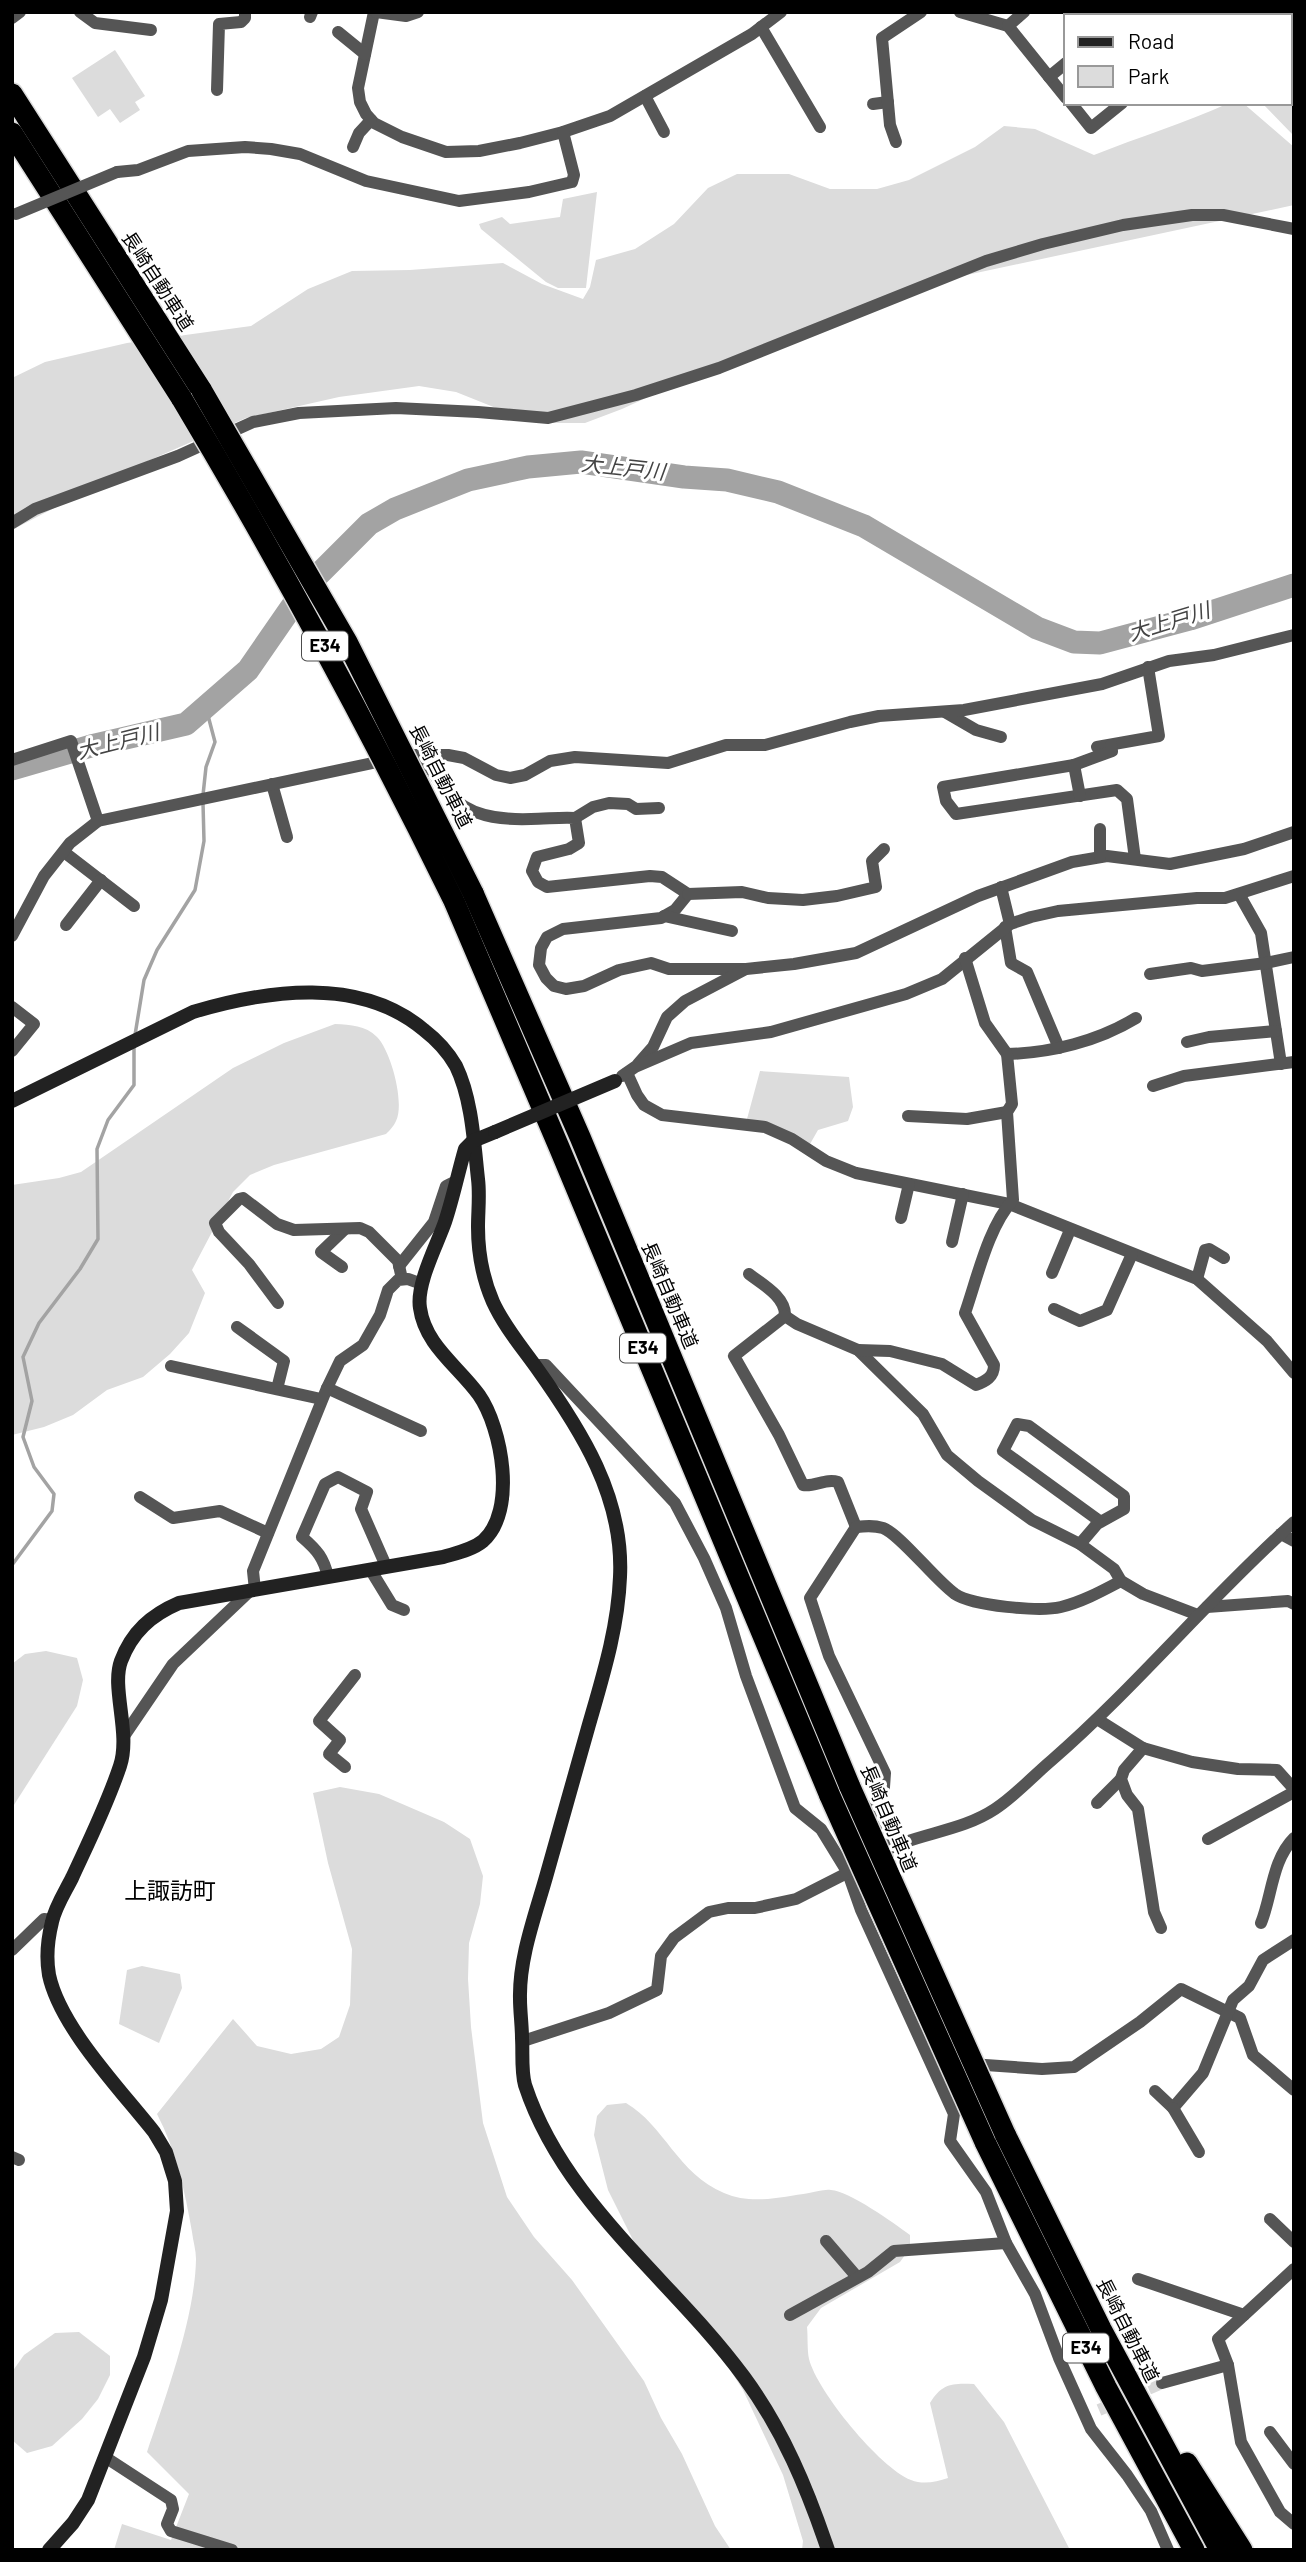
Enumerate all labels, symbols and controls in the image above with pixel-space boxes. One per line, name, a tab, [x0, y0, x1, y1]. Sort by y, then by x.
legend	[1064, 14, 1292, 105]
text: Road	[1128, 28, 1174, 53]
text: Park	[1128, 63, 1169, 88]
street label: 長崎自動車道	[118, 227, 199, 335]
water label: 大上戸川	[580, 450, 668, 484]
water label: 大上戸川	[1125, 596, 1214, 645]
road number: E34	[302, 632, 348, 660]
water label: 大上戸川	[74, 718, 163, 763]
street label: 長崎自動車道	[405, 720, 478, 832]
street label: 長崎自動車道	[638, 1238, 703, 1352]
road number: E34	[620, 1334, 666, 1363]
street label: 長崎自動車道	[857, 1761, 922, 1875]
district label: 上諏訪町	[124, 1876, 216, 1904]
street label: 長崎自動車道	[1092, 2274, 1165, 2386]
road number: E34	[1063, 2334, 1109, 2362]

